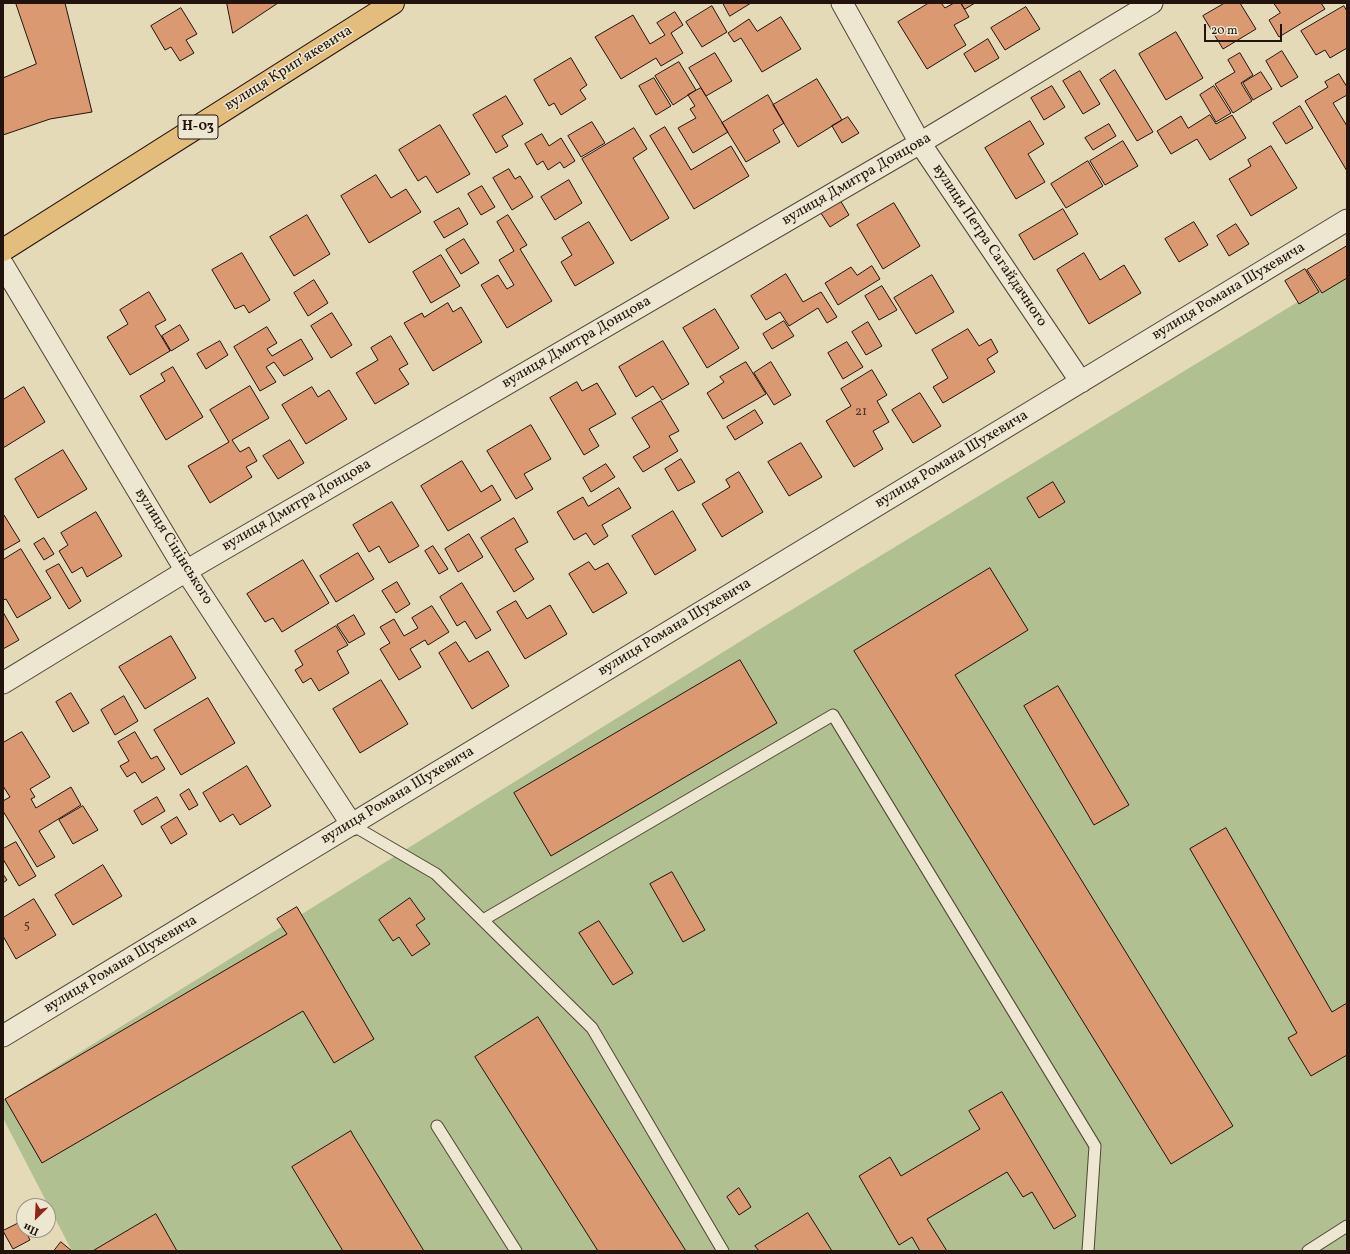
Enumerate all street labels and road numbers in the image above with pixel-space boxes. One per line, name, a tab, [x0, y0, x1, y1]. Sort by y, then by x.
street label: вулиця Крипʼякевича	[222, 22, 356, 116]
road number: Н-03	[178, 115, 218, 139]
street label: вулиця Дмитра Донцова	[779, 130, 935, 230]
street label: вулиця Петра Сагайдачного	[928, 161, 1050, 331]
street label: вулиця Романа Шухевича	[1149, 239, 1309, 345]
street label: вулиця Дмитра Донцова	[499, 293, 655, 393]
street label: вулиця Романа Шухевича	[872, 407, 1032, 513]
street label: вулиця Дмитра Донцова	[219, 456, 375, 556]
street label: вулиця Сіцінського	[130, 486, 216, 608]
street label: вулиця Романа Шухевича	[595, 575, 755, 681]
street label: вулиця Романа Шухевича	[318, 743, 478, 849]
street label: вулиця Романа Шухевича	[41, 912, 201, 1018]

